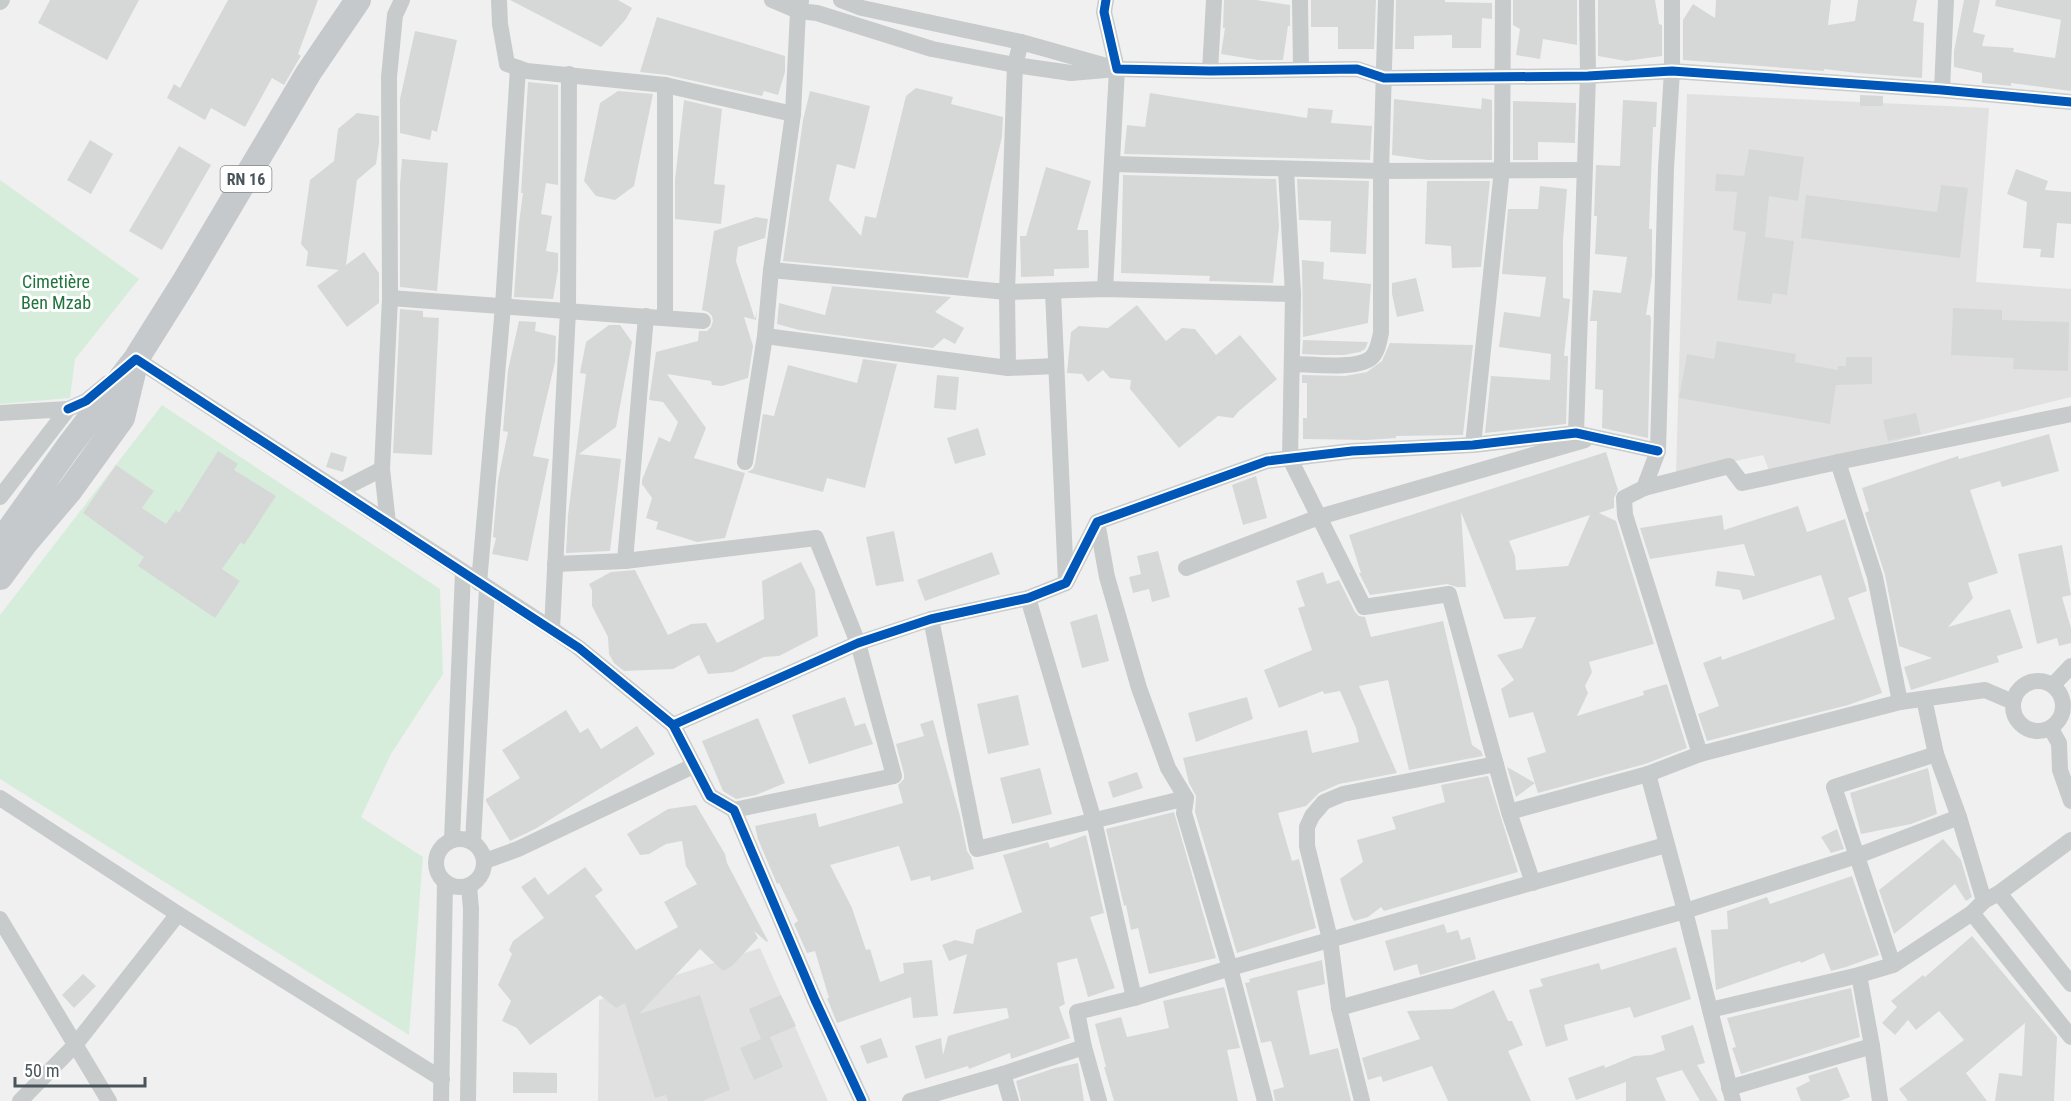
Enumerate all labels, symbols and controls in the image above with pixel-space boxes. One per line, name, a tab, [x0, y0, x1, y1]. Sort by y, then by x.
road number: RN 16	[220, 166, 272, 192]
park label: Cimetière Ben Mzab	[21, 271, 91, 313]
scale bar	[15, 1050, 146, 1088]
text: 50 m	[24, 1060, 59, 1081]

